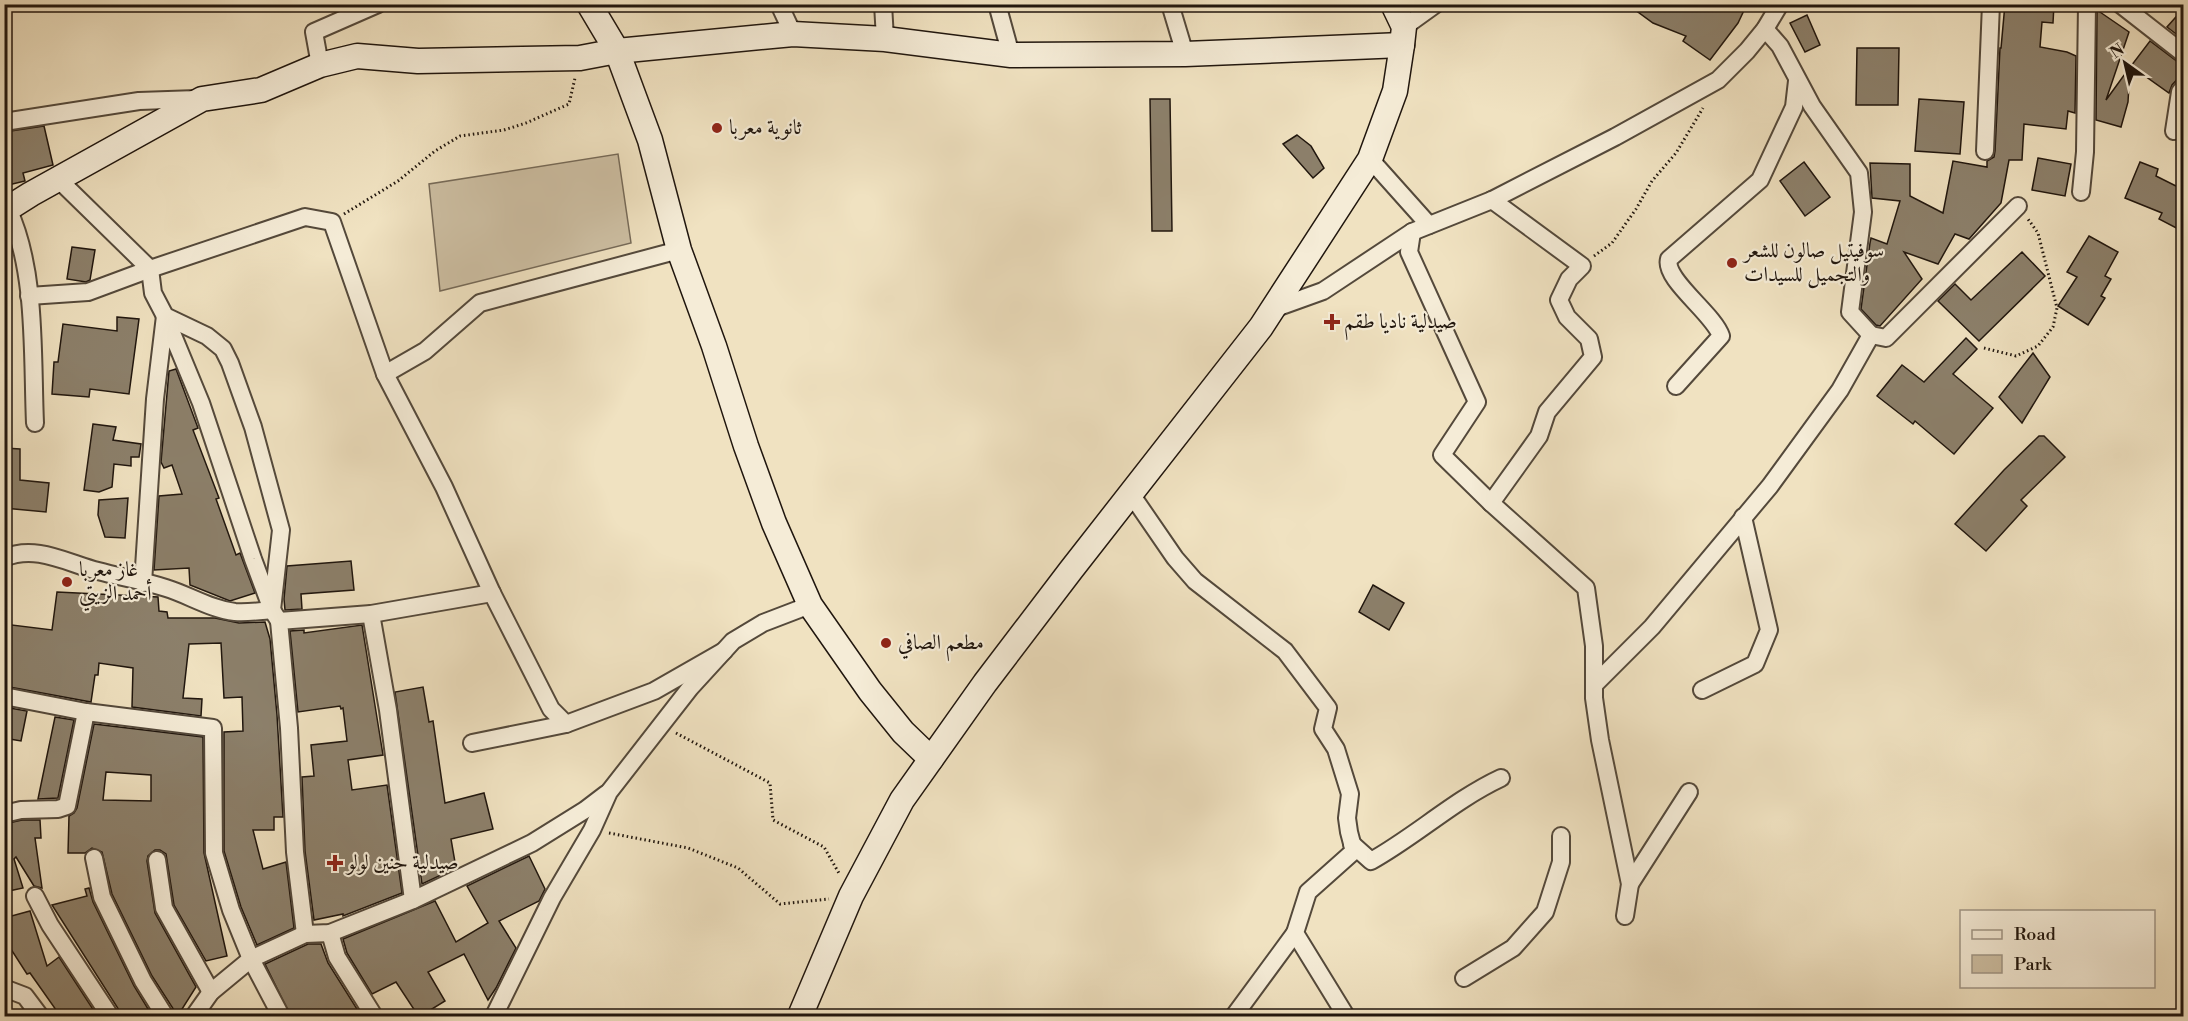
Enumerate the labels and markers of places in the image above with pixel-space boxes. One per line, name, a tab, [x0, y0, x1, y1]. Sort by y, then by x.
place label: ثانوية معربا	[729, 115, 802, 141]
marker: ثانوية معربا	[710, 121, 724, 135]
place label: سوفيتيل صالون للشعر والتجميل للسيدات	[1742, 238, 1884, 289]
marker: سوفيتيل صالون للشعر والتجميل للسيدات	[1725, 256, 1739, 270]
place label: صيدلية ناديا طقم	[1344, 309, 1457, 341]
marker: صيدلية ناديا طقم	[1325, 315, 1339, 329]
place label: غاز معربا أحمد الزيتي	[79, 557, 152, 612]
marker: غاز معربا أحمد الزيتي	[60, 575, 74, 589]
place label: مطعم الصافي	[898, 630, 984, 662]
marker: مطعم الصافي	[879, 636, 893, 650]
place label: صيدلية حنين لولو	[345, 850, 459, 876]
marker: صيدلية حنين لولو	[328, 856, 342, 870]

